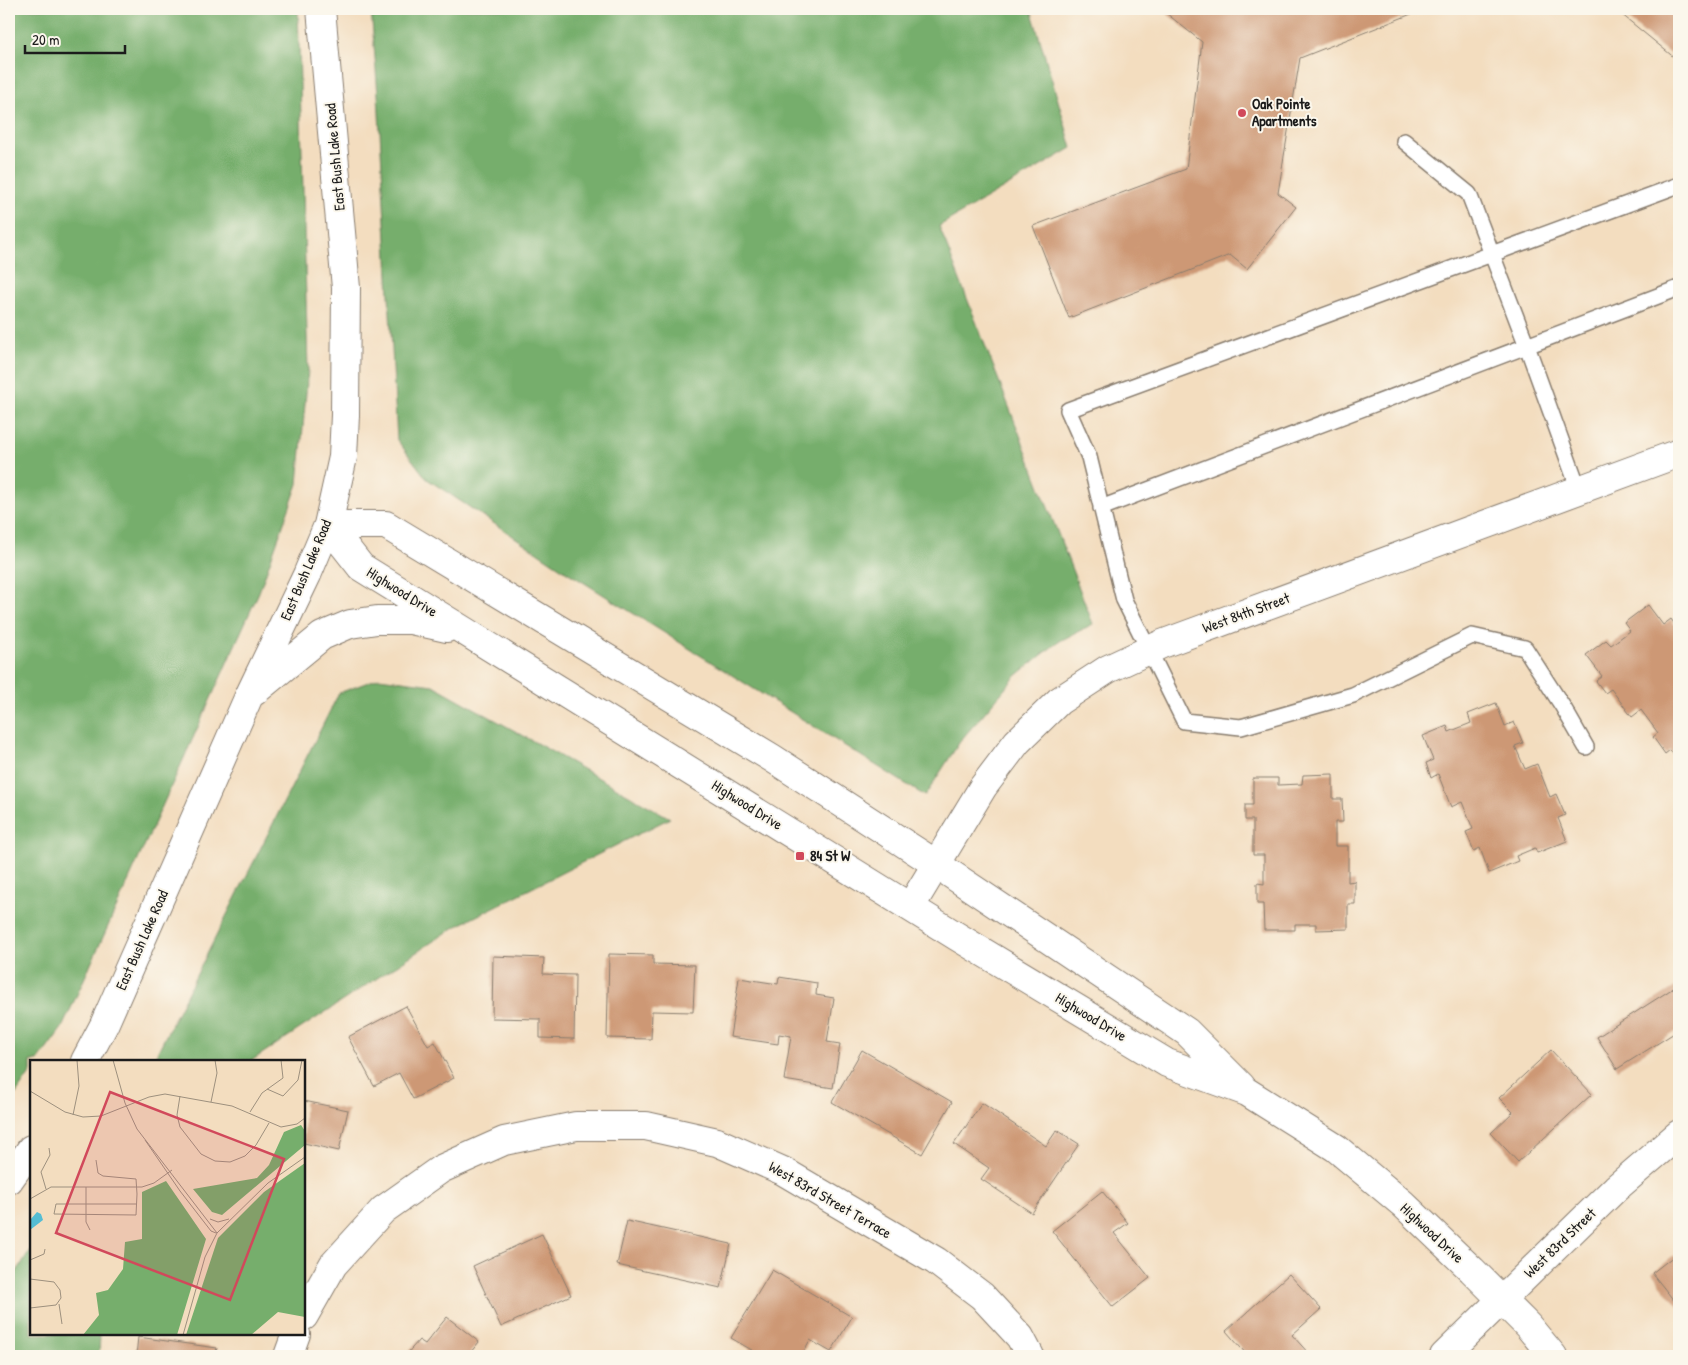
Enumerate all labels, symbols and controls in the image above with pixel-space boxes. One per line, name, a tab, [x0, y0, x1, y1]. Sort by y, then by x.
scale bar	[25, 22, 125, 54]
text: 20 m	[32, 29, 59, 50]
place label: Oak Pointe Apartments	[1252, 93, 1317, 132]
street label: East Bush Lake Road	[319, 102, 350, 212]
marker: Oak Pointe Apartments	[1236, 107, 1248, 119]
street label: East Bush Lake Road	[275, 516, 336, 623]
street label: Highwood Drive	[363, 561, 442, 622]
street label: West 84th Street	[1199, 587, 1293, 638]
street label: Highwood Drive	[708, 774, 787, 835]
place label: 84 St W	[810, 845, 851, 866]
marker: 84 St W	[794, 850, 806, 862]
street label: East Bush Lake Road	[110, 886, 173, 993]
street label: Highwood Drive	[1052, 987, 1131, 1046]
inset map	[30, 1060, 305, 1335]
street label: West 83rd Street Terrace	[765, 1156, 895, 1243]
street label: Highwood Drive	[1396, 1198, 1469, 1268]
street label: West 83rd Street	[1519, 1202, 1601, 1282]

